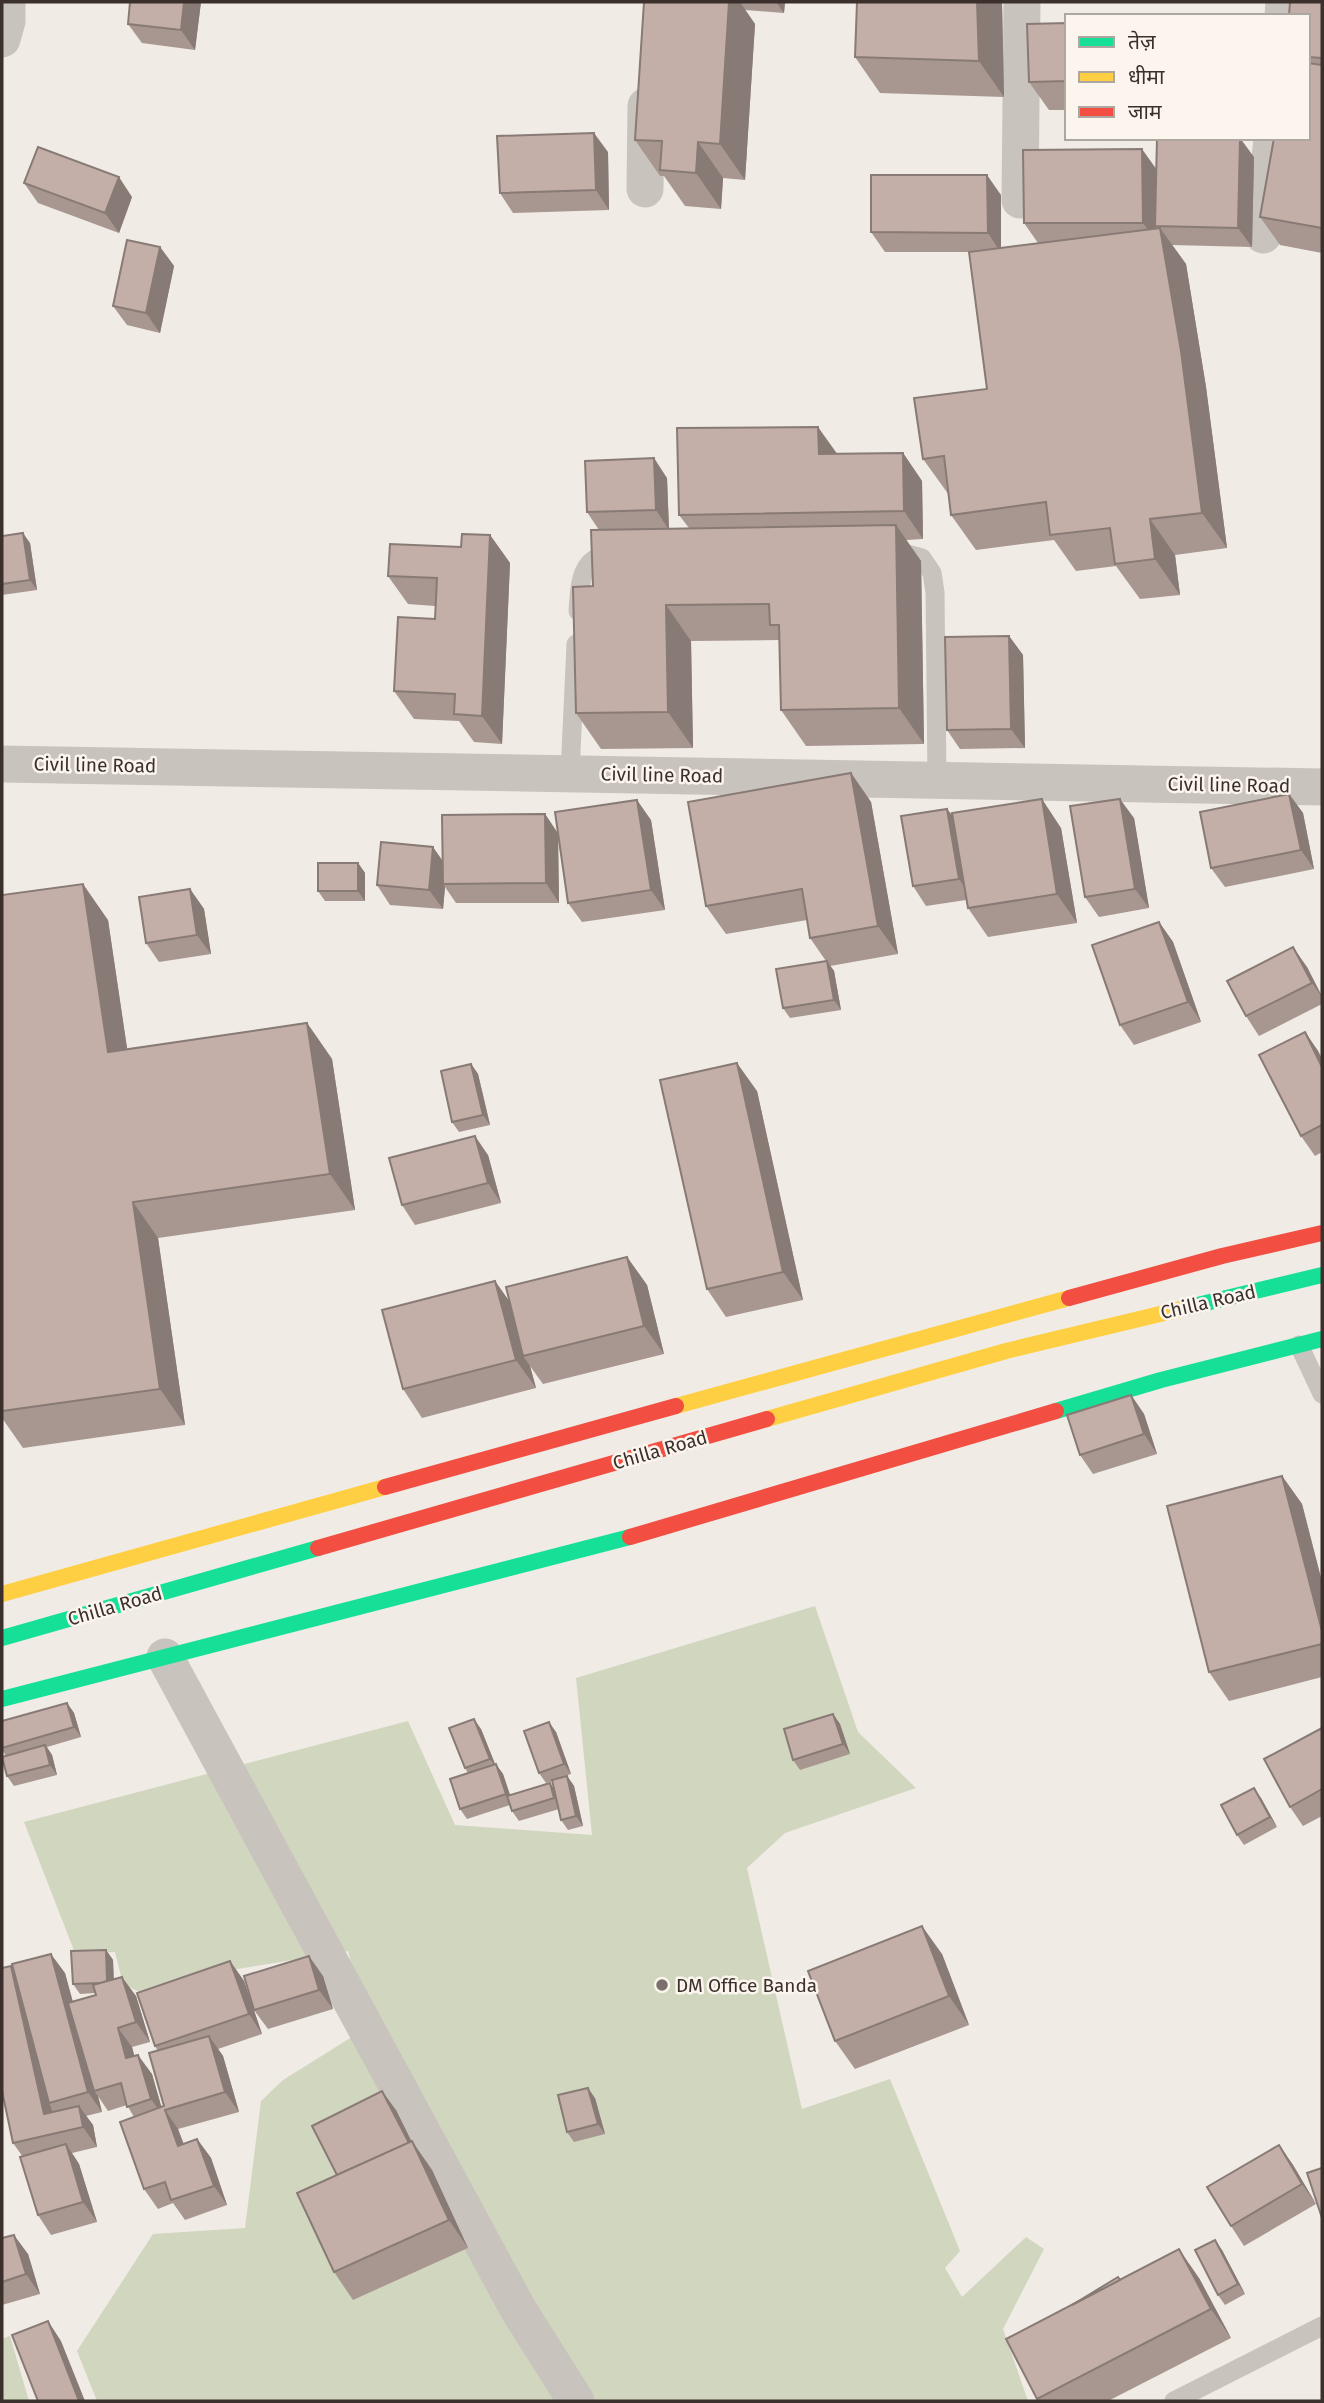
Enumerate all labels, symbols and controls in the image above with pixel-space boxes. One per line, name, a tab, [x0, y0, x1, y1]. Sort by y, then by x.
legend	[1065, 14, 1310, 140]
text: तेज़	[1128, 29, 1156, 55]
text: धीमा	[1128, 64, 1165, 90]
text: जाम	[1128, 99, 1162, 125]
street label: Civil line Road	[34, 752, 156, 778]
street label: Civil line Road	[601, 762, 723, 788]
street label: Civil line Road	[1168, 772, 1290, 798]
street label: Chilla Road	[1158, 1280, 1258, 1324]
street label: Chilla Road	[610, 1426, 710, 1474]
street label: Chilla Road	[65, 1582, 165, 1630]
place label: DM Office Banda	[676, 1974, 817, 1997]
marker: DM Office Banda	[654, 1977, 670, 1993]

